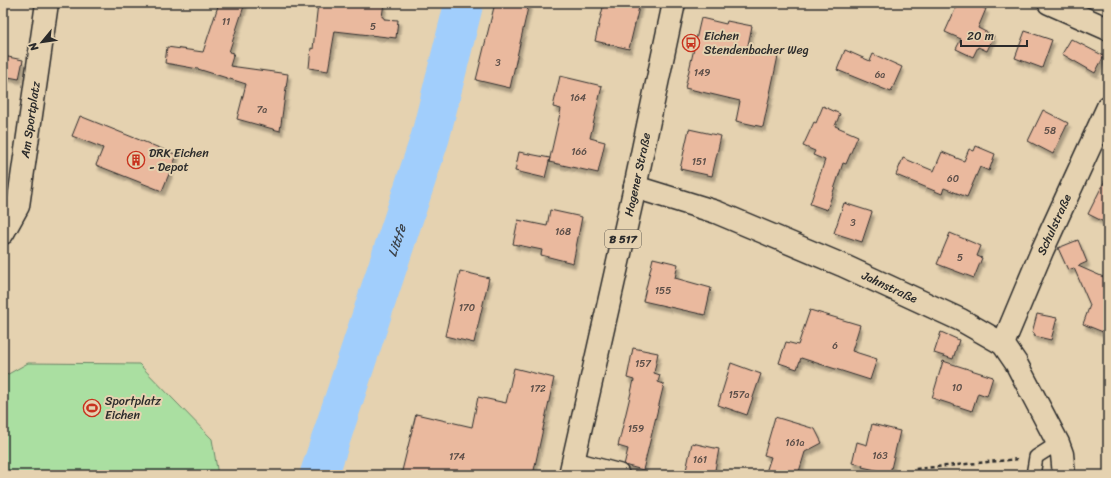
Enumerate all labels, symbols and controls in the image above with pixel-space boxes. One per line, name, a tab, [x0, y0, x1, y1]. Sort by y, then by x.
house number: 11	[222, 13, 230, 31]
house number: 5	[370, 18, 376, 36]
north arrow	[22, 22, 62, 62]
scale bar	[961, 22, 1027, 48]
place label: Eichen Stendenbacher Weg	[704, 25, 809, 61]
text: 20 m	[967, 25, 994, 47]
bus stop icon: Eichen Stendenbacher Weg	[681, 33, 701, 53]
text: N	[23, 38, 44, 55]
house number: 3	[495, 54, 501, 72]
house number: 149	[694, 64, 710, 82]
house number: 6a	[875, 66, 885, 84]
street label: Am Sportplatz	[14, 80, 47, 160]
house number: 164	[570, 89, 586, 107]
house number: 7a	[257, 101, 267, 119]
house number: 58	[1044, 122, 1056, 140]
street label: Hagener Straße	[618, 131, 657, 219]
place label: DRK Eichen - Depot	[149, 142, 209, 178]
house number: 166	[571, 143, 587, 161]
building icon: DRK Eichen - Depot	[126, 150, 146, 170]
house number: 151	[692, 153, 706, 171]
house number: 60	[947, 170, 959, 188]
street label: Schulstraße	[1030, 190, 1078, 259]
house number: 3	[850, 214, 856, 232]
water label: Littfe	[381, 220, 413, 260]
house number: 168	[555, 223, 571, 241]
road number: B 517	[605, 230, 641, 248]
house number: 5	[957, 249, 963, 267]
street label: Jahnstraße	[857, 264, 922, 310]
house number: 155	[655, 282, 671, 300]
house number: 170	[459, 299, 475, 317]
house number: 6	[832, 337, 838, 355]
house number: 157	[635, 355, 652, 373]
house number: 10	[952, 379, 962, 397]
house number: 172	[530, 380, 546, 398]
house number: 157a	[728, 386, 750, 404]
place label: Sportplatz Eichen	[105, 390, 161, 426]
sports icon: Sportplatz Eichen	[82, 398, 102, 418]
house number: 159	[628, 420, 644, 438]
house number: 161a	[785, 434, 805, 452]
house number: 163	[872, 447, 888, 465]
house number: 174	[449, 448, 465, 466]
house number: 161	[693, 451, 707, 469]

